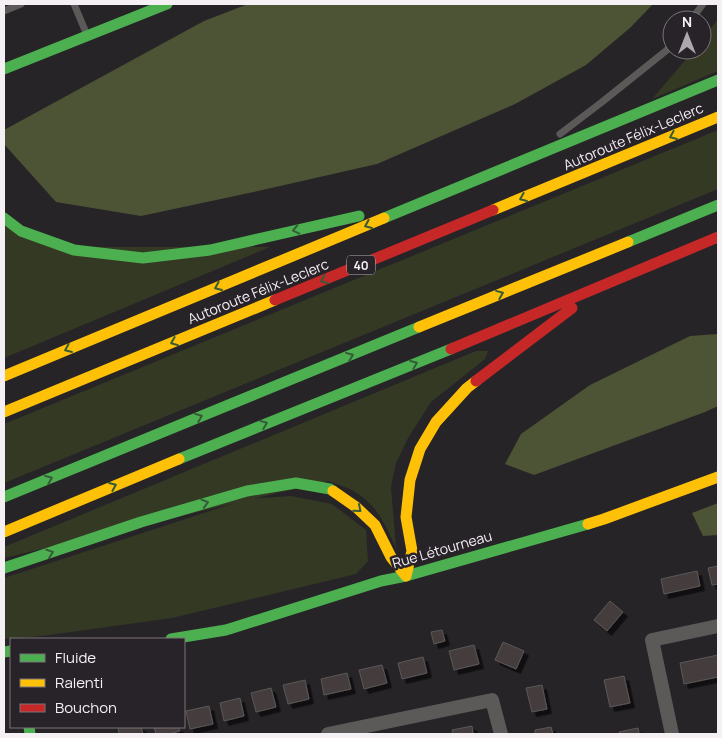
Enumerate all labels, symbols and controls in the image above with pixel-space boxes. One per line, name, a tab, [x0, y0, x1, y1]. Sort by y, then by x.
north arrow	[662, 10, 712, 60]
text: N	[682, 12, 692, 31]
street label: Autoroute Félix-Leclerc	[560, 98, 706, 174]
one-way arrow	[669, 129, 678, 140]
one-way arrow	[519, 192, 528, 203]
one-way arrow	[364, 219, 373, 229]
one-way arrow	[292, 224, 301, 235]
street label: Autoroute Félix-Leclerc	[185, 254, 331, 328]
road number: 40	[347, 256, 375, 274]
one-way arrow	[321, 274, 329, 284]
one-way arrow	[214, 281, 223, 292]
one-way arrow	[495, 290, 504, 301]
one-way arrow	[170, 336, 179, 346]
one-way arrow	[64, 343, 73, 354]
one-way arrow	[345, 352, 354, 362]
one-way arrow	[409, 359, 418, 370]
one-way arrow	[194, 413, 203, 424]
one-way arrow	[259, 420, 267, 430]
one-way arrow	[44, 474, 53, 485]
one-way arrow	[108, 482, 117, 493]
one-way arrow	[200, 499, 208, 509]
one-way arrow	[352, 503, 361, 512]
street label: Rue Létourneau	[390, 526, 494, 572]
one-way arrow	[45, 548, 54, 558]
legend	[10, 638, 185, 728]
text: Fluide	[55, 647, 96, 668]
text: Ralenti	[55, 672, 103, 693]
text: Bouchon	[55, 697, 117, 718]

